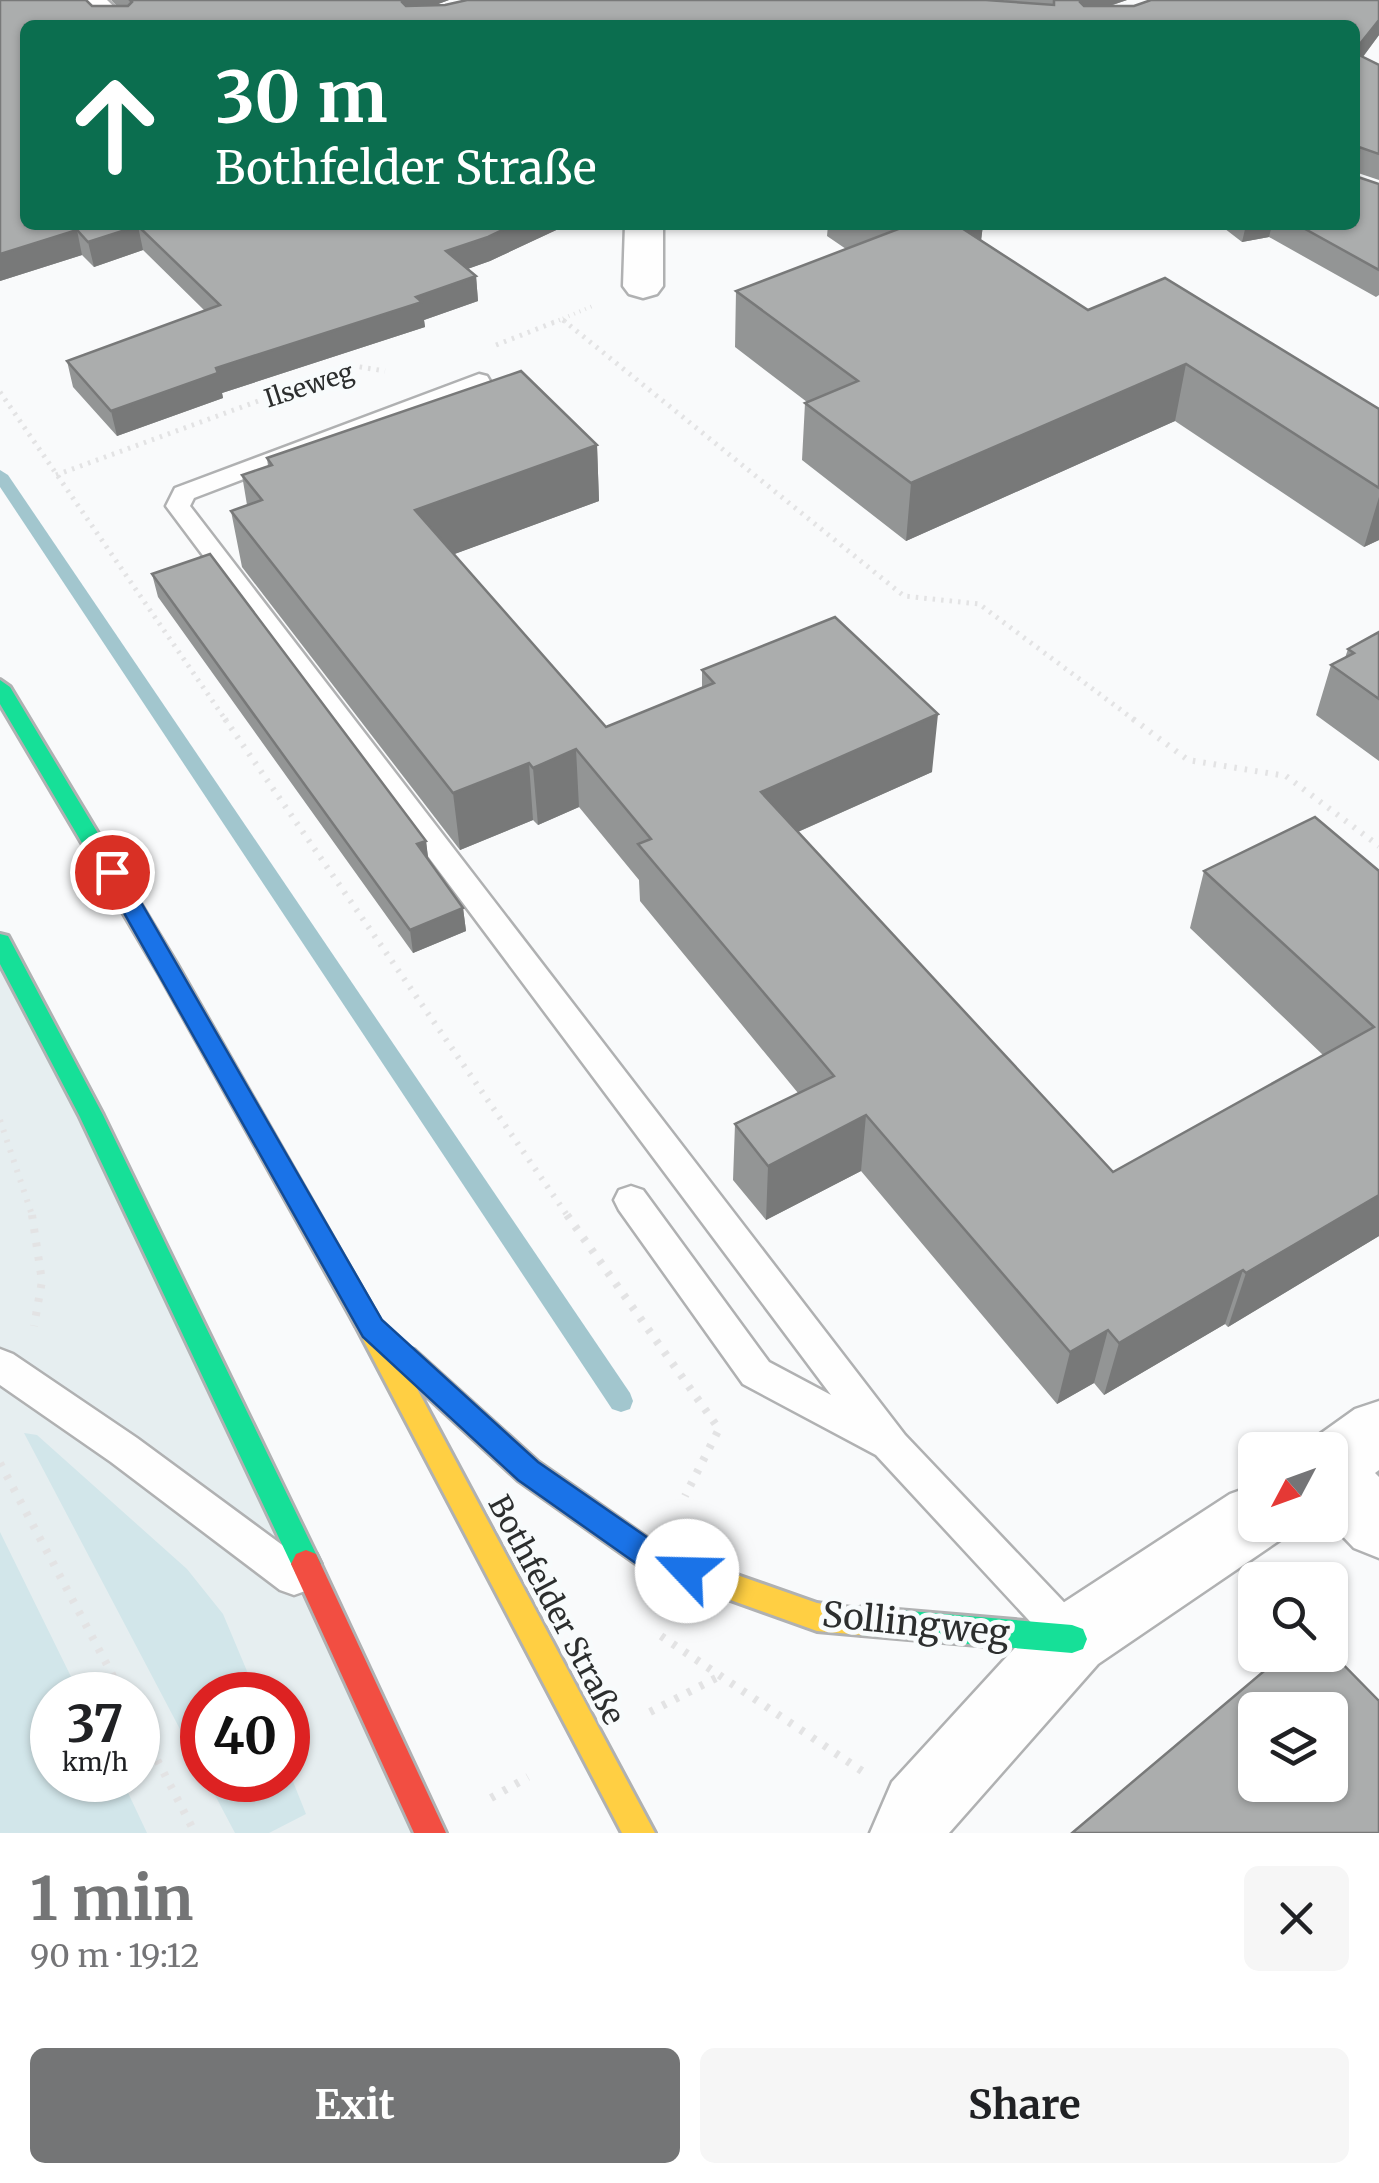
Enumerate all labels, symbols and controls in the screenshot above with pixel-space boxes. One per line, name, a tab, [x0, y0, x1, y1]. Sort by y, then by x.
text: 30 m	[215, 53, 388, 141]
icon: ahead	[50, 60, 180, 190]
text: Bothfelder Straße	[215, 140, 597, 196]
street label: Ilseweg	[260, 356, 358, 414]
pin	[70, 830, 155, 915]
icon: arrive	[85, 845, 140, 900]
north arrow	[1238, 1432, 1348, 1542]
map controls	[1238, 1432, 1348, 1802]
street label: Bothfelder Straße	[480, 1488, 633, 1731]
position arrow	[635, 1519, 739, 1623]
button: search	[1238, 1562, 1348, 1672]
street label: Sollingweg	[820, 1592, 1012, 1656]
speed limit sign: 40	[180, 1672, 310, 1802]
button: layers	[1238, 1692, 1348, 1802]
text: 37	[67, 1693, 123, 1756]
text: km/h	[62, 1746, 128, 1778]
text: 1 min	[30, 1861, 193, 1936]
button: close	[1244, 1866, 1349, 1971]
text: 90 m · 19:12	[30, 1936, 200, 1976]
button: Exit	[30, 2048, 680, 2163]
button: Share	[700, 2048, 1349, 2163]

